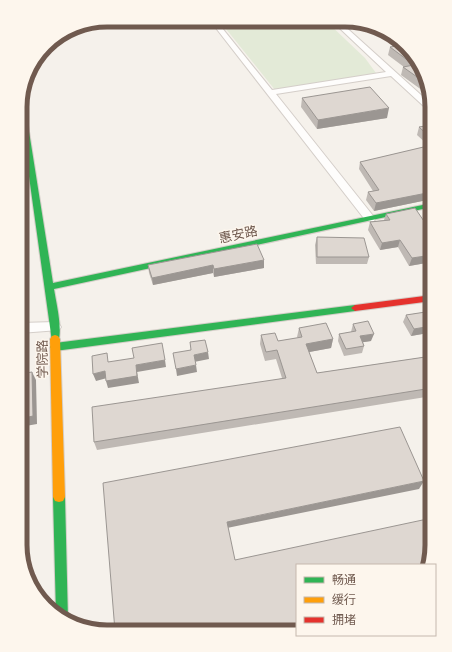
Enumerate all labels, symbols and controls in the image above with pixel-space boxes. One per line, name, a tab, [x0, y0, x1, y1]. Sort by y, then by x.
street label: 惠安路	[217, 223, 259, 245]
street label: 学院路	[35, 339, 49, 379]
legend	[296, 564, 436, 636]
text: 畅通	[332, 573, 356, 586]
text: 缓行	[332, 593, 356, 606]
text: 拥堵	[332, 613, 356, 626]

